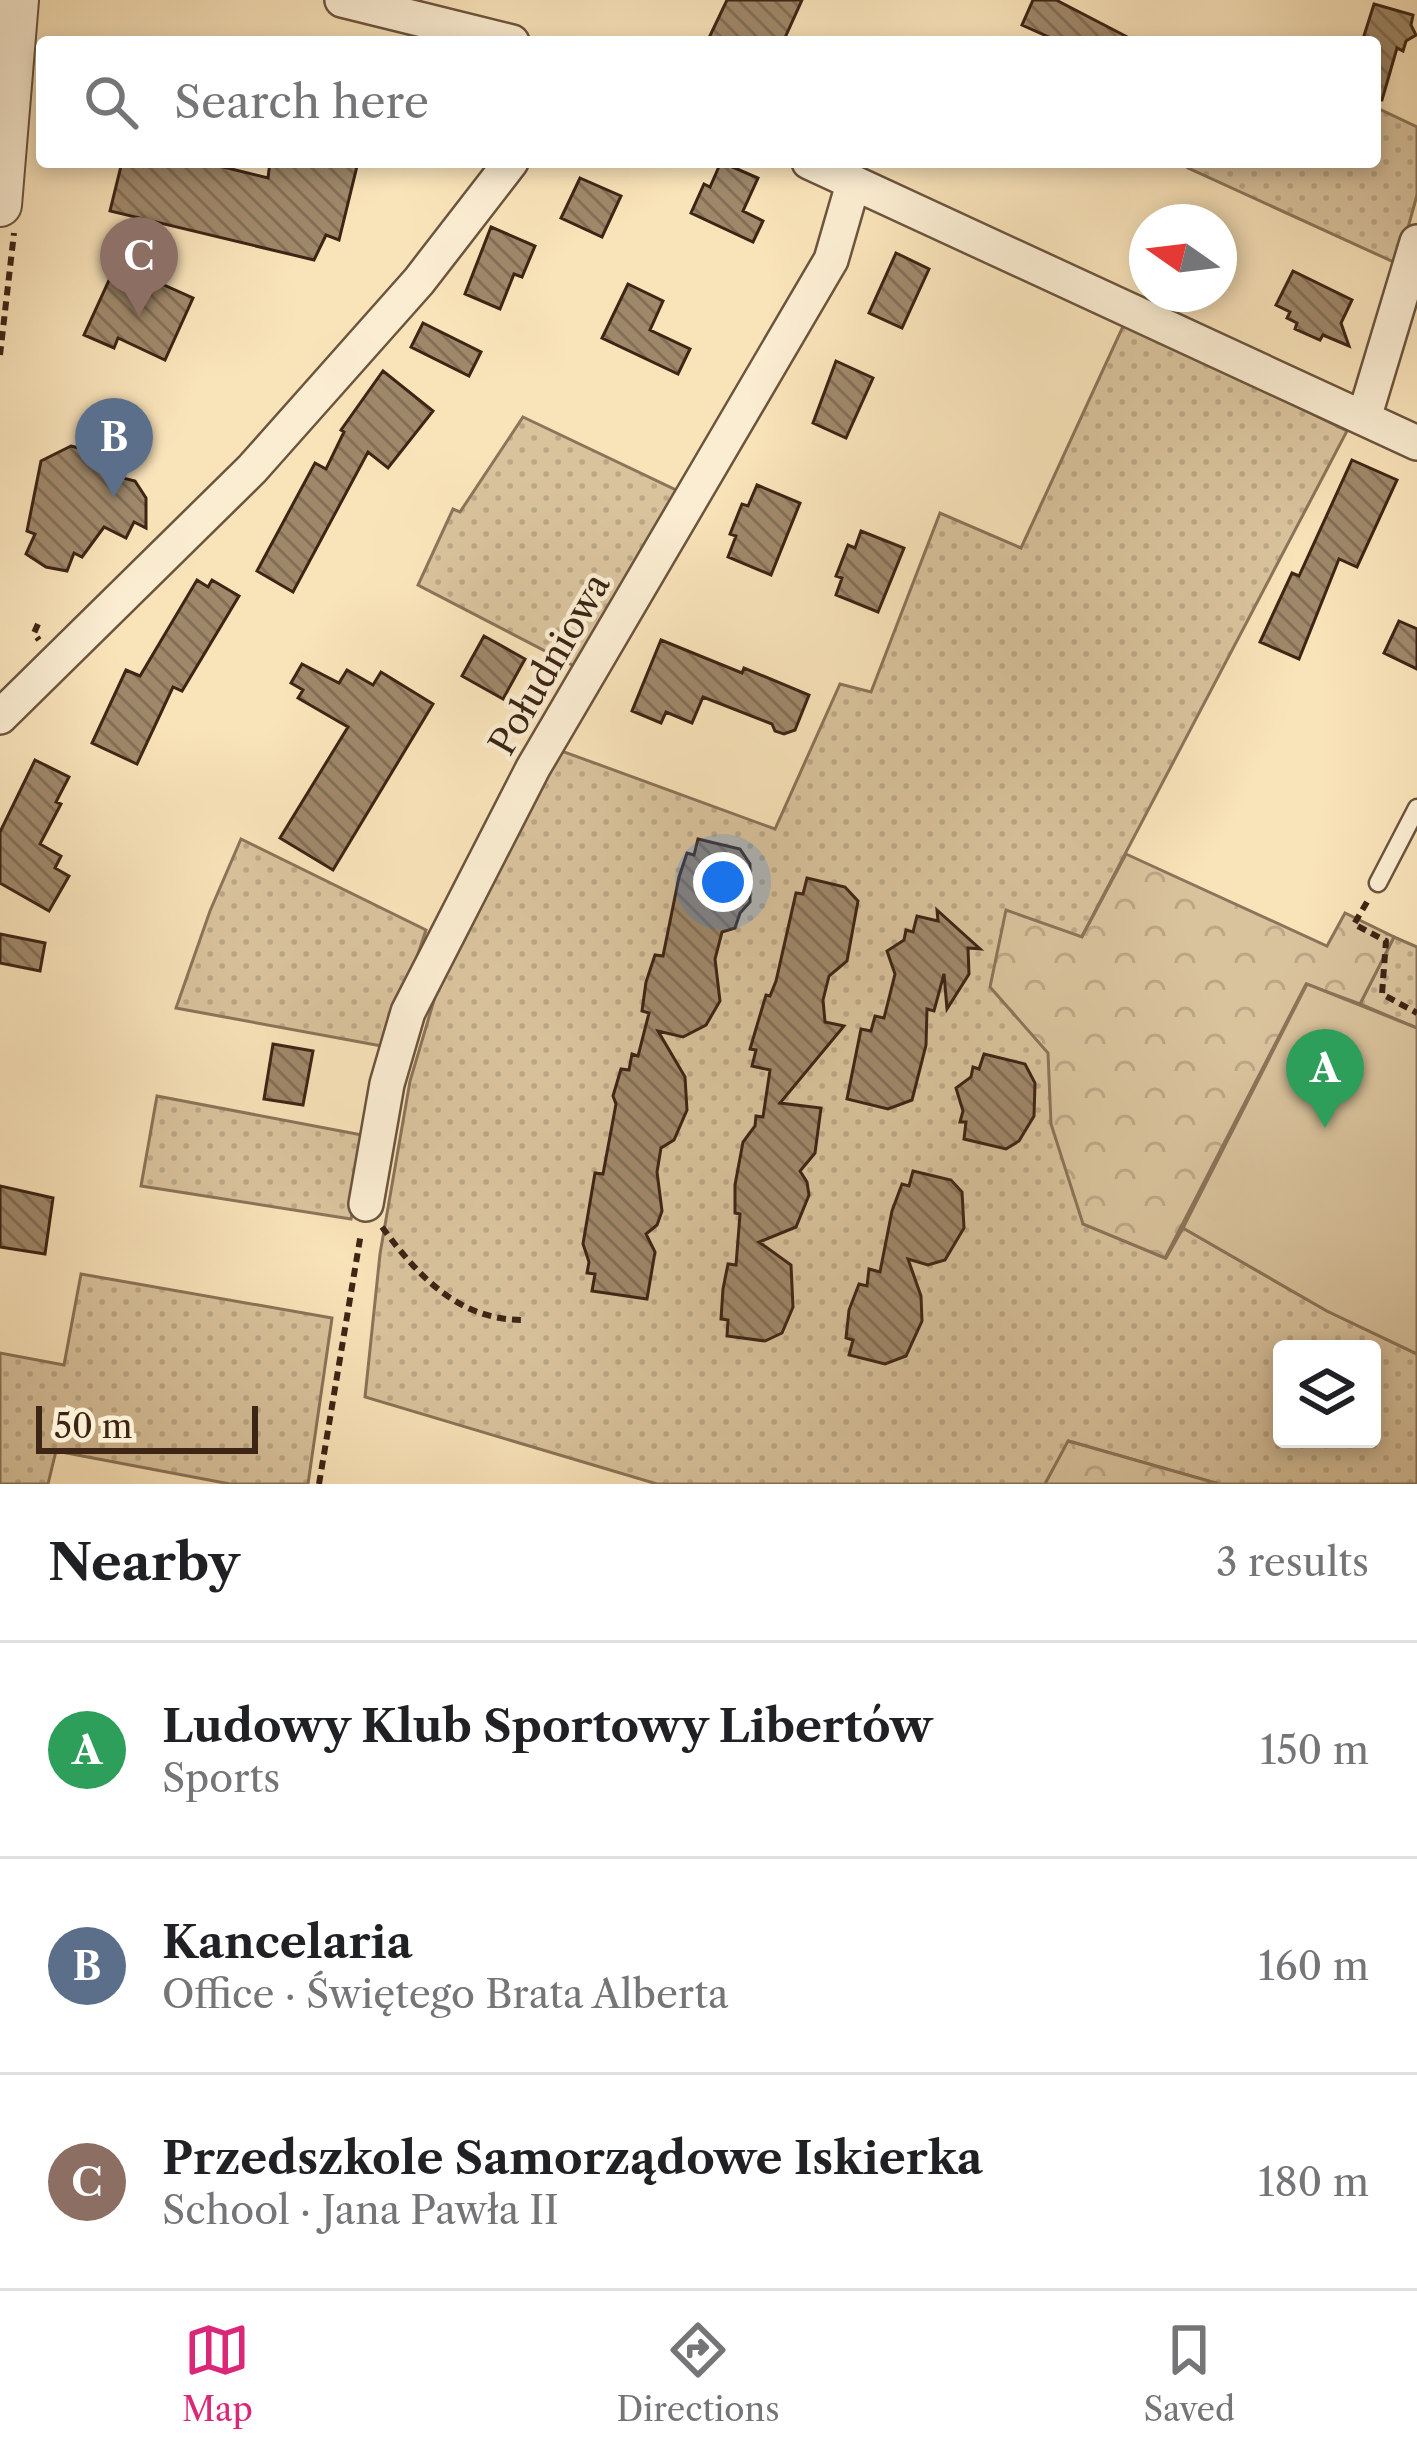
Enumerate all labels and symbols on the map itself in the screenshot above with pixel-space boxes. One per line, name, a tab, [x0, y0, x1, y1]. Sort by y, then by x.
north arrow	[1129, 204, 1237, 312]
pin: C	[100, 217, 178, 316]
pin: B	[75, 398, 153, 497]
street label: Południowa	[479, 565, 619, 763]
your location	[693, 852, 753, 912]
pin: A	[1286, 1029, 1364, 1128]
scale bar	[36, 1400, 258, 1453]

